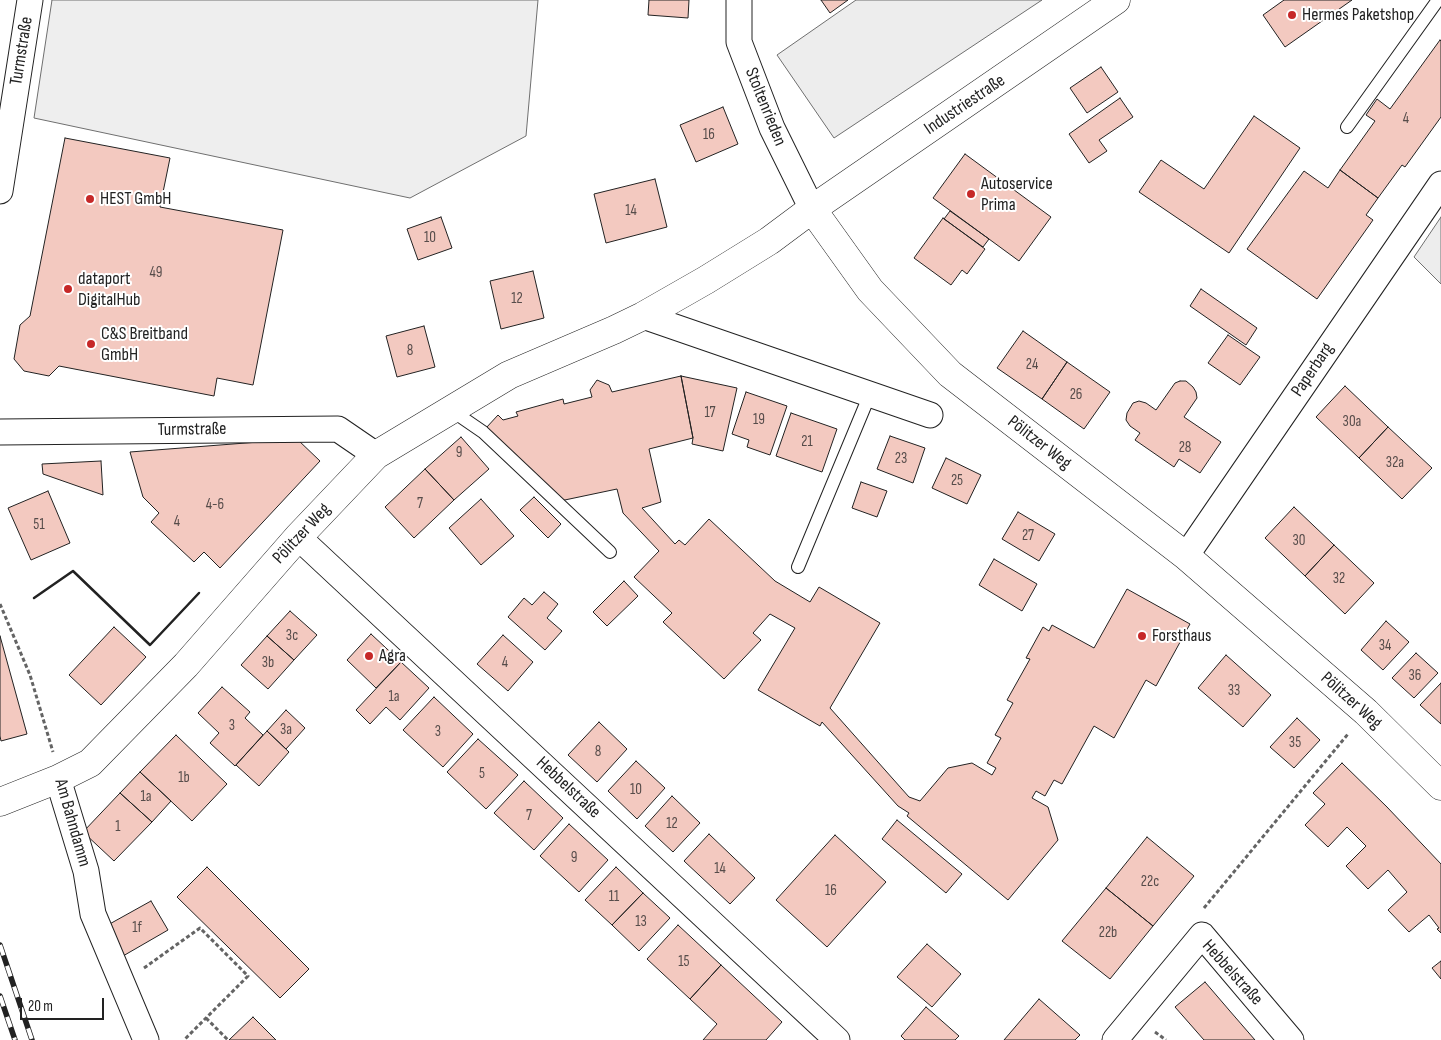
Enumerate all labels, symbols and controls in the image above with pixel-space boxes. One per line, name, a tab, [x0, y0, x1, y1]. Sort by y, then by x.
place label: Hermes Paketshop	[1302, 4, 1414, 26]
marker: Hermes Paketshop	[1286, 9, 1298, 21]
street label: Turmstraße	[6, 15, 38, 87]
street label: Stoltenrieden	[740, 65, 790, 149]
street label: Industriestraße	[921, 70, 1009, 140]
house number: 4	[1403, 110, 1409, 128]
house number: 16	[703, 126, 715, 144]
place label: Autoservice Prima	[981, 173, 1053, 215]
place label: HEST GmbH	[100, 188, 171, 210]
marker: Autoservice Prima	[965, 188, 977, 200]
marker: HEST GmbH	[84, 193, 96, 205]
house number: 14	[625, 202, 637, 220]
house number: 10	[424, 229, 436, 247]
house number: 49	[150, 264, 162, 282]
place label: dataport DigitalHub	[78, 268, 141, 310]
marker: dataport DigitalHub	[62, 283, 74, 295]
house number: 12	[511, 290, 523, 308]
place label: C&S Breitband GmbH	[101, 323, 188, 366]
marker: C&S Breitband GmbH	[85, 338, 97, 350]
street label: Paperbarg	[1287, 339, 1339, 401]
house number: 8	[407, 342, 413, 360]
house number: 24	[1026, 356, 1038, 374]
house number: 26	[1070, 386, 1082, 404]
house number: 17	[704, 404, 716, 422]
house number: 19	[753, 411, 765, 429]
street label: Pölitzer Weg	[1003, 411, 1075, 475]
house number: 30a	[1343, 413, 1361, 431]
street label: Turmstraße	[157, 419, 227, 441]
house number: 21	[801, 433, 813, 451]
house number: 28	[1179, 439, 1191, 457]
house number: 9	[456, 444, 462, 462]
house number: 23	[895, 450, 907, 468]
house number: 32a	[1386, 454, 1404, 472]
house number: 25	[951, 472, 963, 490]
house number: 7	[417, 495, 423, 513]
house number: 4-6	[206, 496, 224, 514]
street label: Pölitzer Weg	[269, 499, 335, 569]
house number: 4	[174, 513, 180, 531]
house number: 51	[33, 516, 45, 534]
house number: 27	[1022, 527, 1034, 545]
house number: 30	[1293, 532, 1305, 550]
house number: 32	[1333, 570, 1345, 588]
place label: Forsthaus	[1152, 625, 1212, 647]
house number: 3c	[286, 627, 298, 645]
marker: Forsthaus	[1136, 630, 1148, 642]
house number: 34	[1379, 637, 1391, 655]
place label: Agra	[379, 645, 406, 667]
marker: Agra	[363, 650, 375, 662]
house number: 3b	[262, 654, 274, 672]
house number: 4	[502, 654, 508, 672]
house number: 36	[1409, 667, 1421, 685]
street label: Pölitzer Weg	[1316, 668, 1386, 734]
house number: 33	[1228, 682, 1240, 700]
house number: 1a	[388, 688, 400, 706]
house number: 3	[229, 717, 235, 735]
house number: 3a	[280, 721, 292, 739]
house number: 3	[435, 723, 441, 741]
house number: 35	[1289, 734, 1301, 752]
house number: 8	[595, 743, 601, 761]
street label: Hebbelstraße	[531, 753, 605, 823]
house number: 5	[479, 765, 485, 783]
house number: 1b	[178, 769, 190, 787]
street label: Am Bahndamm	[49, 777, 95, 869]
house number: 10	[630, 781, 642, 799]
house number: 1a	[140, 788, 152, 806]
house number: 7	[526, 807, 532, 825]
house number: 12	[666, 815, 678, 833]
house number: 1	[115, 818, 121, 836]
house number: 9	[571, 849, 577, 867]
house number: 14	[714, 860, 726, 878]
house number: 22c	[1141, 873, 1159, 891]
house number: 16	[825, 882, 837, 900]
house number: 11	[609, 888, 619, 906]
house number: 13	[635, 913, 647, 931]
house number: 1f	[132, 919, 142, 937]
house number: 22b	[1099, 924, 1117, 942]
street label: Hebbelstraße	[1197, 936, 1267, 1010]
house number: 15	[678, 953, 690, 971]
scale bar	[22, 988, 106, 1020]
text: 20 m	[28, 997, 53, 1016]

